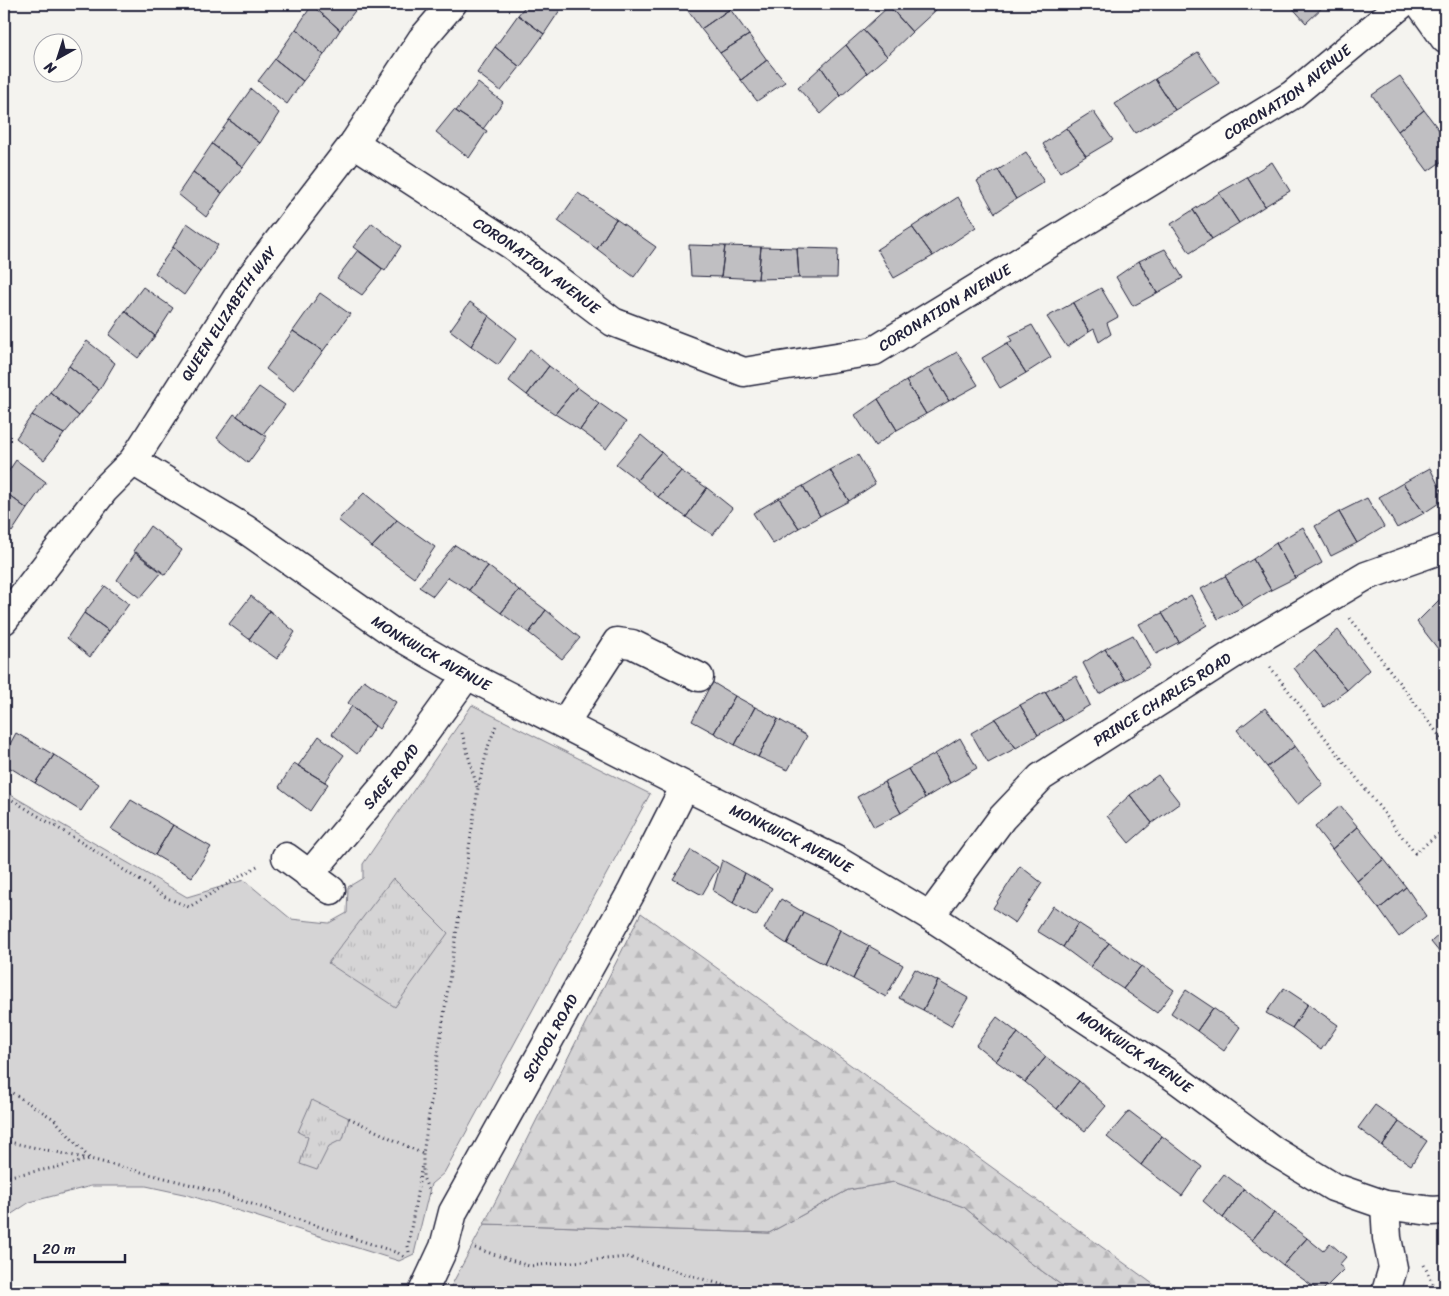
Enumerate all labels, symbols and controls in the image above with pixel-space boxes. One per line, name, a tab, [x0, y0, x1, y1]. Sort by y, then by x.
north arrow	[32, 32, 82, 82]
street label: CORONATION AVENUE	[1218, 37, 1359, 147]
text: N	[38, 55, 63, 81]
street label: CORONATION AVENUE	[468, 210, 607, 322]
street label: QUEEN ELIZABETH WAY	[174, 240, 284, 386]
street label: CORONATION AVENUE	[873, 256, 1018, 358]
street label: MONKWICK AVENUE	[366, 608, 497, 699]
street label: PRINCE CHARLES ROAD	[1088, 646, 1237, 754]
street label: SAGE ROAD	[356, 738, 426, 816]
street label: MONKWICK AVENUE	[725, 797, 859, 881]
street label: SCHOOL ROAD	[515, 989, 585, 1087]
street label: MONKWICK AVENUE	[1072, 1003, 1200, 1101]
scale bar	[35, 1231, 125, 1263]
text: 20 m	[42, 1236, 76, 1262]

